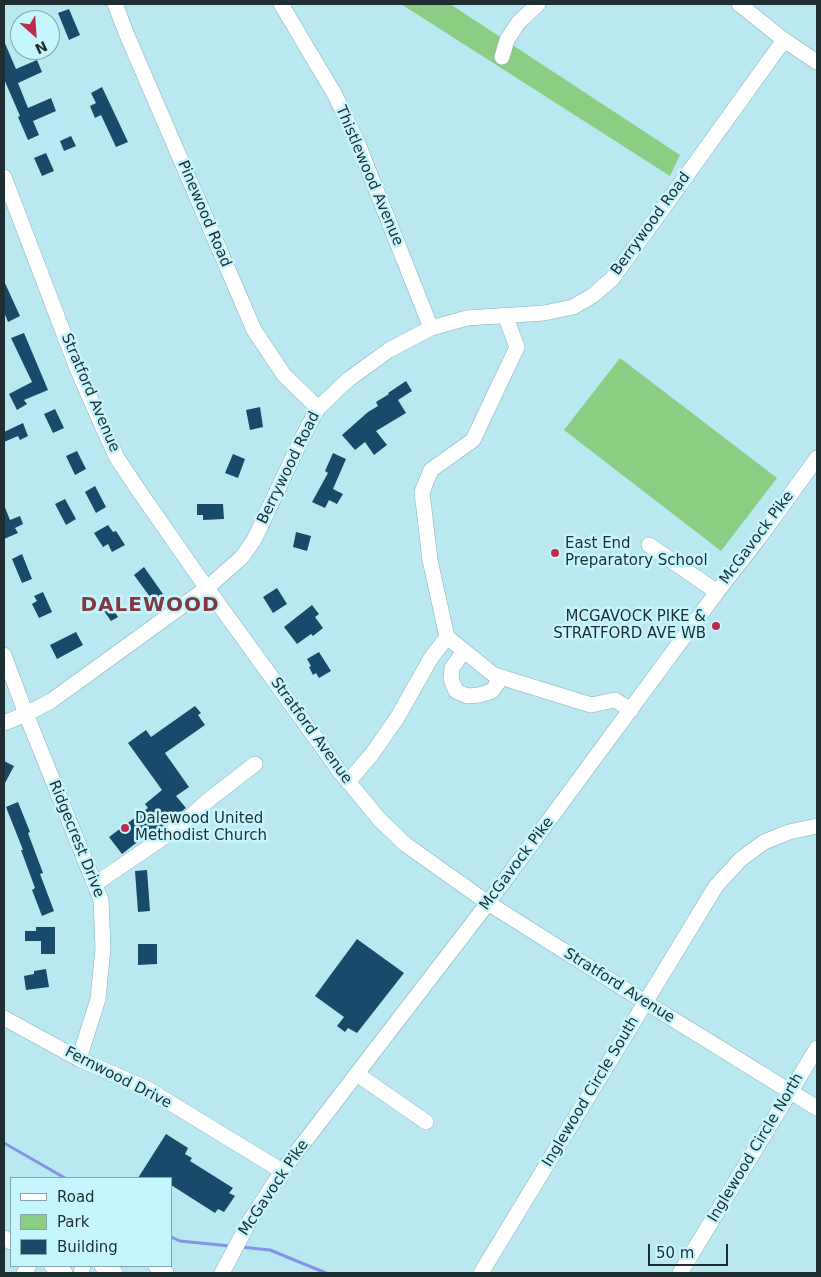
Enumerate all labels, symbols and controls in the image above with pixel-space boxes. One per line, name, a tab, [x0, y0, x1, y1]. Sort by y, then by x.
north arrow	[10, 10, 60, 60]
text: N	[32, 38, 50, 57]
street label: Thistlewood Avenue	[331, 103, 407, 249]
street label: Pinewood Road	[173, 158, 235, 270]
street label: Berrywood Road	[608, 169, 694, 279]
street label: Stratford Avenue	[57, 331, 123, 455]
street label: Berrywood Road	[254, 409, 324, 527]
street label: McGavock Pike	[716, 488, 798, 588]
place label: East End Preparatory School	[565, 535, 708, 570]
marker: East End Preparatory School	[549, 547, 561, 559]
district label: DALEWOOD	[79, 594, 221, 618]
place label: MCGAVOCK PIKE & STRATFORD AVE WB	[553, 608, 706, 643]
marker: MCGAVOCK PIKE & STRATFORD AVE WB	[710, 620, 722, 632]
street label: Stratford Avenue	[266, 674, 356, 788]
street label: Ridgecrest Drive	[44, 778, 108, 900]
place label: Dalewood United Methodist Church	[135, 810, 267, 845]
street label: McGavock Pike	[476, 814, 558, 914]
marker: Dalewood United Methodist Church	[119, 822, 131, 834]
street label: Stratford Avenue	[560, 945, 678, 1027]
street label: Inglewood Circle South	[539, 1014, 643, 1170]
street label: Fernwood Drive	[62, 1043, 174, 1113]
street label: Inglewood Circle North	[704, 1070, 808, 1226]
street label: McGavock Pike	[235, 1137, 313, 1239]
legend	[10, 1177, 172, 1267]
text: Road	[57, 1188, 95, 1206]
text: Park	[57, 1213, 89, 1231]
scale bar	[651, 1234, 731, 1266]
text: Building	[57, 1238, 118, 1256]
text: 50 m	[656, 1244, 694, 1262]

